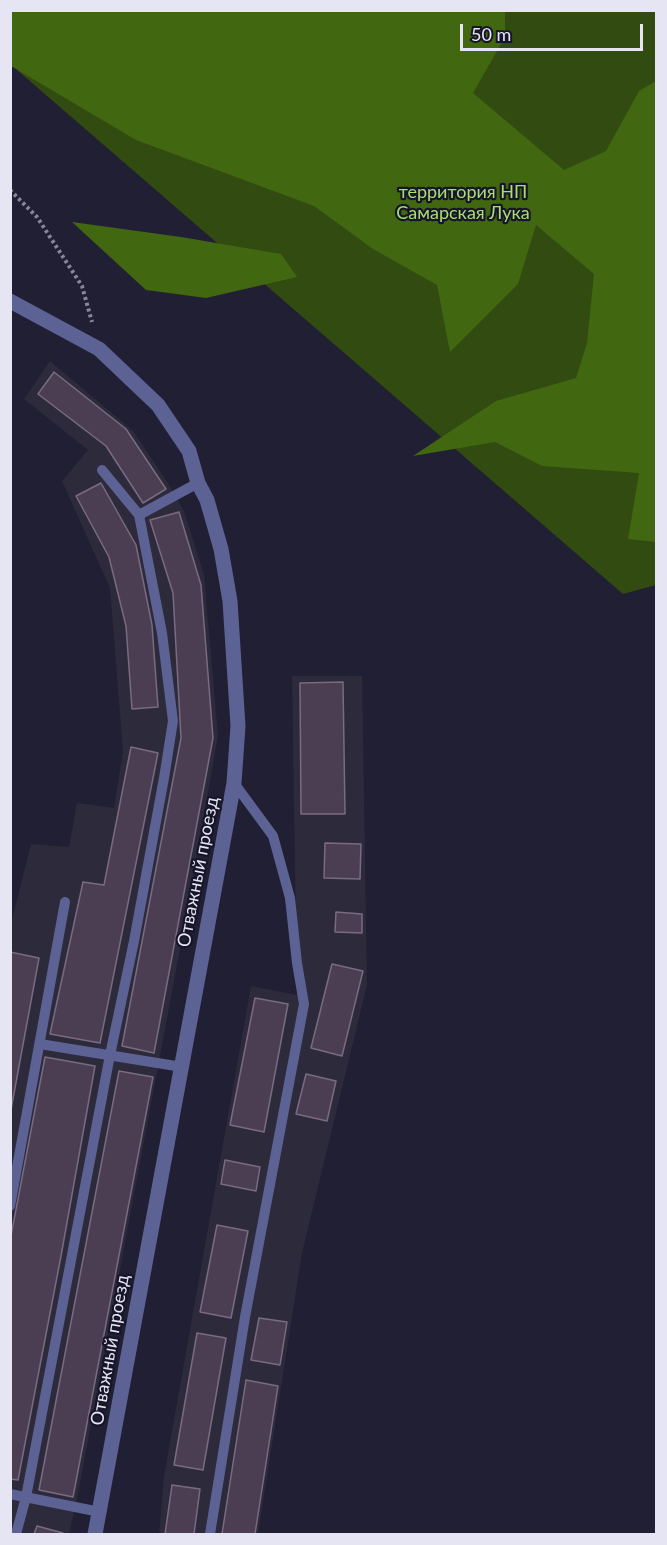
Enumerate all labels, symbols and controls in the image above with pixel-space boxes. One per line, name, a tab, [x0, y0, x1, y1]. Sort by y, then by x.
scale bar	[463, 12, 646, 50]
text: 50 m	[471, 23, 511, 45]
park label: территория НП Самарская Лука	[396, 181, 530, 224]
street label: Отважный проезд	[173, 795, 223, 949]
street label: Отважный проезд	[86, 1273, 134, 1427]

